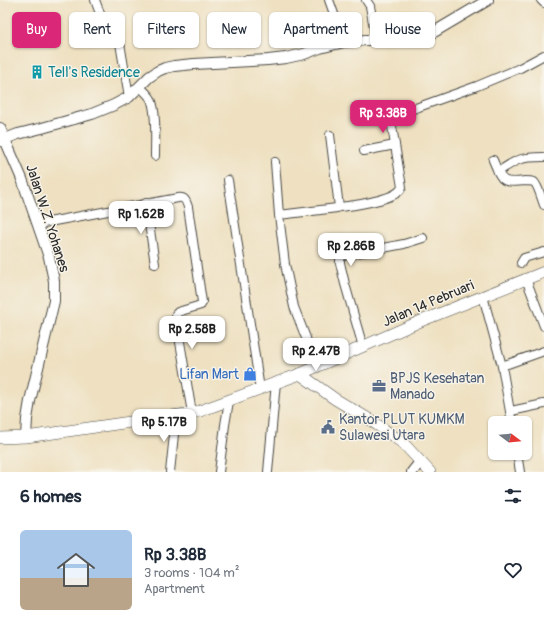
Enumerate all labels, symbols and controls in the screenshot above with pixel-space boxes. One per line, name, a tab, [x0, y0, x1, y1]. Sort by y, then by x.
chip: Buy	[12, 12, 61, 48]
chip: Rent	[69, 12, 125, 48]
chip: Filters	[133, 12, 199, 48]
chip: New	[207, 12, 261, 48]
chip: Apartment	[269, 12, 362, 48]
chip: House	[370, 12, 435, 48]
building icon: Tell's Residence	[29, 64, 45, 80]
place label: Tell's Residence	[48, 64, 140, 81]
pin: Rp 3.38B	[342, 100, 424, 134]
text: Rp 3.38B	[359, 105, 407, 121]
street label: Jalan W.Z. Yohanes	[22, 162, 73, 275]
pin: Rp 1.62B	[100, 201, 182, 235]
text: Rp 1.62B	[118, 206, 164, 222]
pin: Rp 2.86B	[310, 233, 392, 267]
text: Rp 2.86B	[327, 238, 375, 254]
street label: Jalan 14 Pebruari	[380, 276, 477, 330]
pin: Rp 2.58B	[151, 316, 233, 350]
text: Rp 2.58B	[168, 321, 216, 337]
pin: Rp 2.47B	[275, 338, 357, 372]
text: Rp 2.47B	[292, 343, 340, 359]
place label: Lifan Mart	[179, 366, 239, 383]
shop icon: Lifan Mart	[242, 366, 258, 382]
place label: BPJS Kesehatan Manado	[390, 370, 484, 403]
office icon: BPJS Kesehatan Manado	[371, 378, 387, 394]
pin: Rp 5.17B	[123, 409, 205, 443]
place label: Kantor PLUT KUMKM Sulawesi Utara	[339, 411, 465, 444]
text: Rp 5.17B	[141, 414, 187, 430]
north arrow	[488, 416, 532, 460]
map controls	[488, 416, 532, 460]
public building icon: Kantor PLUT KUMKM Sulawesi Utara	[320, 419, 336, 435]
icon: filters	[502, 485, 524, 507]
text: 6 homes	[20, 486, 81, 507]
text: Rp 3.38B	[144, 544, 206, 565]
icon: home	[52, 546, 100, 594]
icon: heart	[502, 559, 524, 581]
text: 3 rooms · 104 m²	[144, 565, 239, 581]
text: Apartment	[144, 581, 205, 597]

